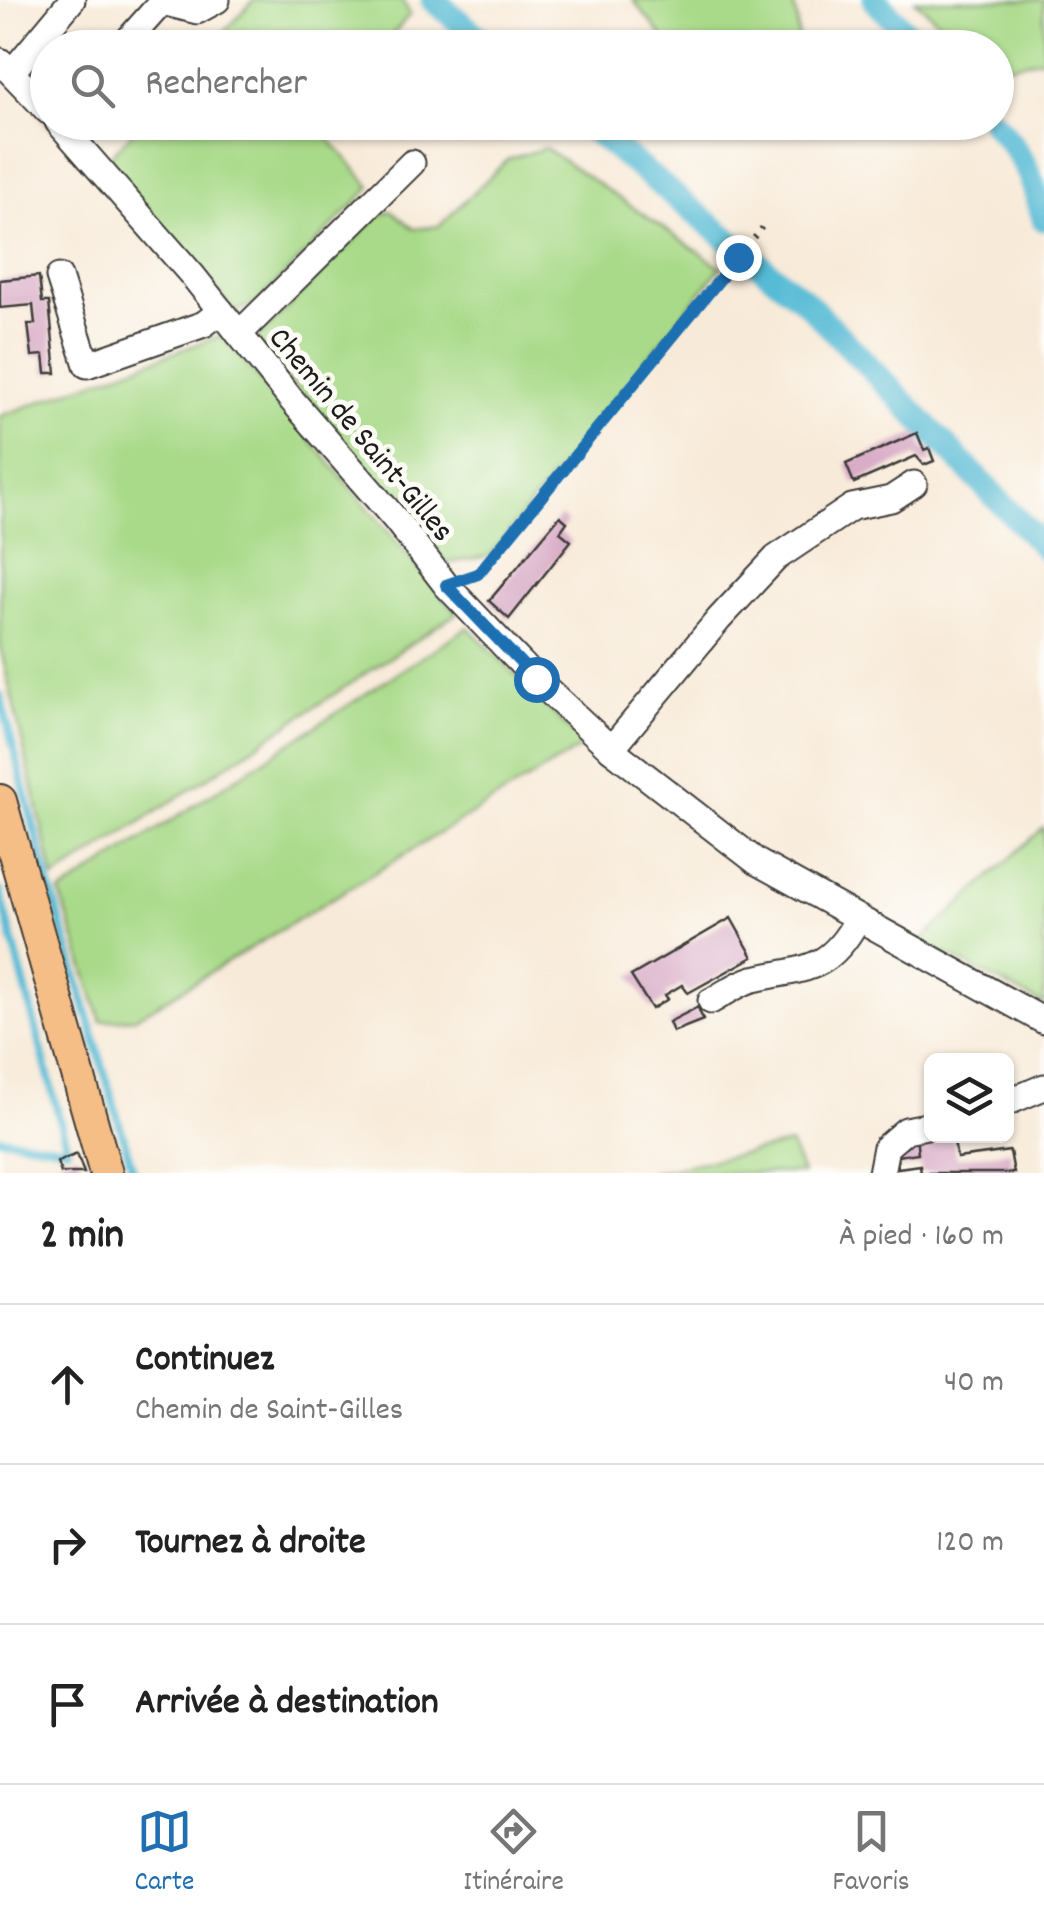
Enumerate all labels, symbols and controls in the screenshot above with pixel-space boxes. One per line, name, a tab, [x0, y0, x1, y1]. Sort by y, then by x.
search box	[30, 30, 1014, 140]
icon: search	[65, 58, 120, 113]
text: Rechercher	[145, 58, 307, 113]
route end	[716, 235, 762, 281]
street label: Chemin de Saint-Gilles	[255, 319, 463, 554]
route start	[514, 657, 560, 703]
map controls	[924, 1053, 1014, 1143]
button: layers	[924, 1053, 1014, 1143]
text: 2 min	[40, 1208, 124, 1268]
text: À pied · 160 m	[839, 1215, 1004, 1261]
text: Continuez	[135, 1334, 274, 1389]
icon: ahead	[40, 1357, 95, 1412]
text: 40 m	[944, 1361, 1004, 1407]
text: Chemin de Saint-Gilles	[135, 1389, 403, 1435]
icon: right	[40, 1517, 95, 1572]
text: Tournez à droite	[135, 1517, 366, 1572]
text: 120 m	[936, 1521, 1004, 1567]
icon: arrive	[40, 1677, 95, 1732]
text: Arrivée à destination	[135, 1677, 439, 1732]
tab: Carte	[134, 1804, 194, 1904]
tab: Itinéraire	[463, 1804, 564, 1904]
tab: Favoris	[833, 1804, 910, 1904]

